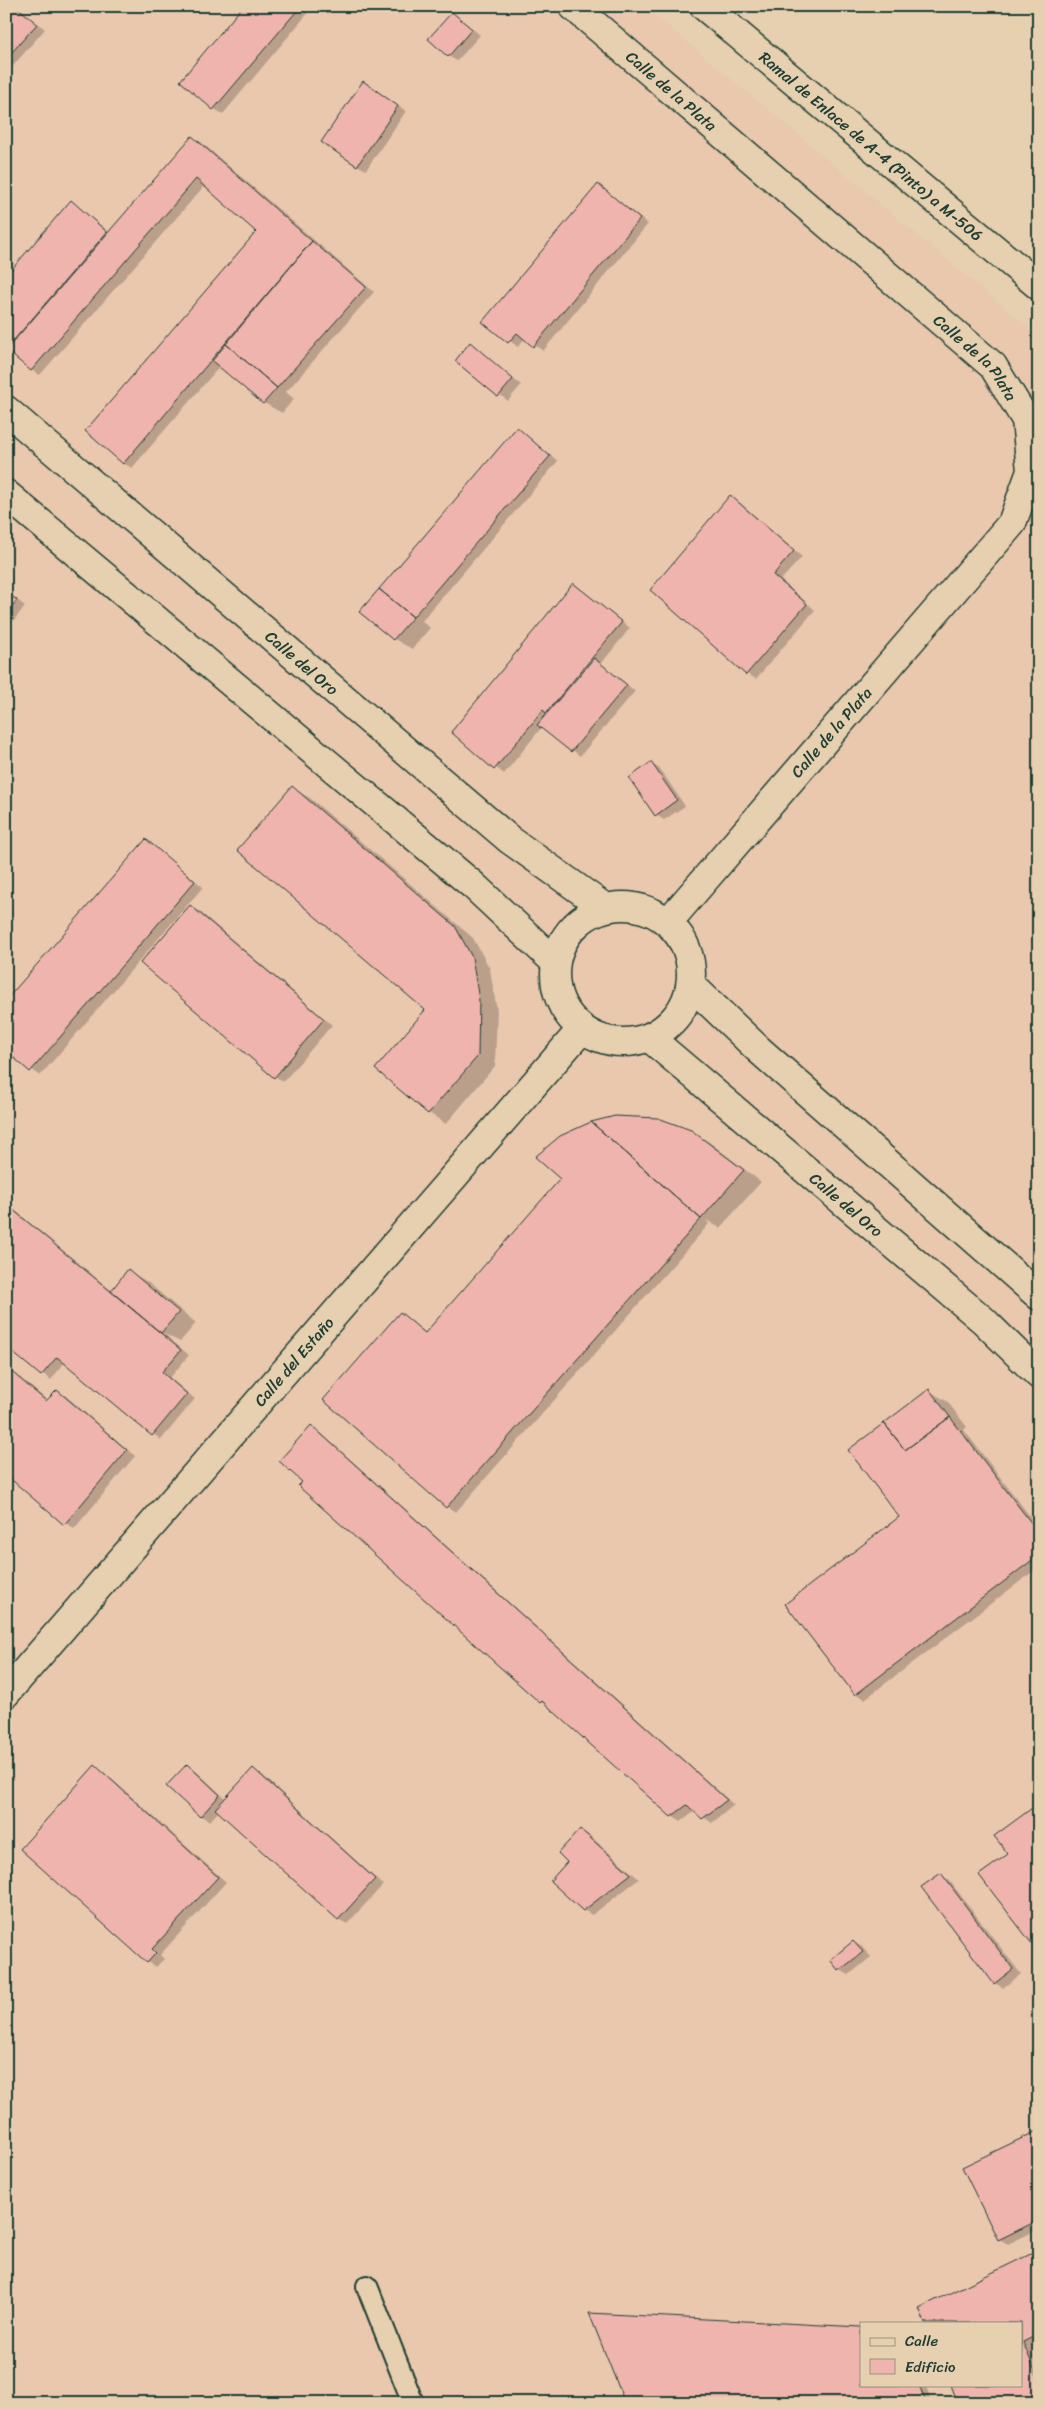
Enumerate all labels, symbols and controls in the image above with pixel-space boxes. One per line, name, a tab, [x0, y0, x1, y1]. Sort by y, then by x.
street label: Calle de la Plata	[619, 43, 724, 139]
street label: Ramal de Enlace de A-4 (Pinto) a M-506	[752, 44, 990, 249]
street label: Calle de la Plata	[926, 307, 1025, 407]
street label: Calle del Oro	[258, 623, 345, 703]
street label: Calle de la Plata	[783, 680, 880, 785]
street label: Calle del Oro	[803, 1165, 890, 1245]
street label: Calle del Estaño	[246, 1310, 342, 1413]
legend	[860, 2322, 1022, 2386]
text: Calle	[905, 2328, 938, 2354]
text: Edificio	[905, 2354, 956, 2380]

